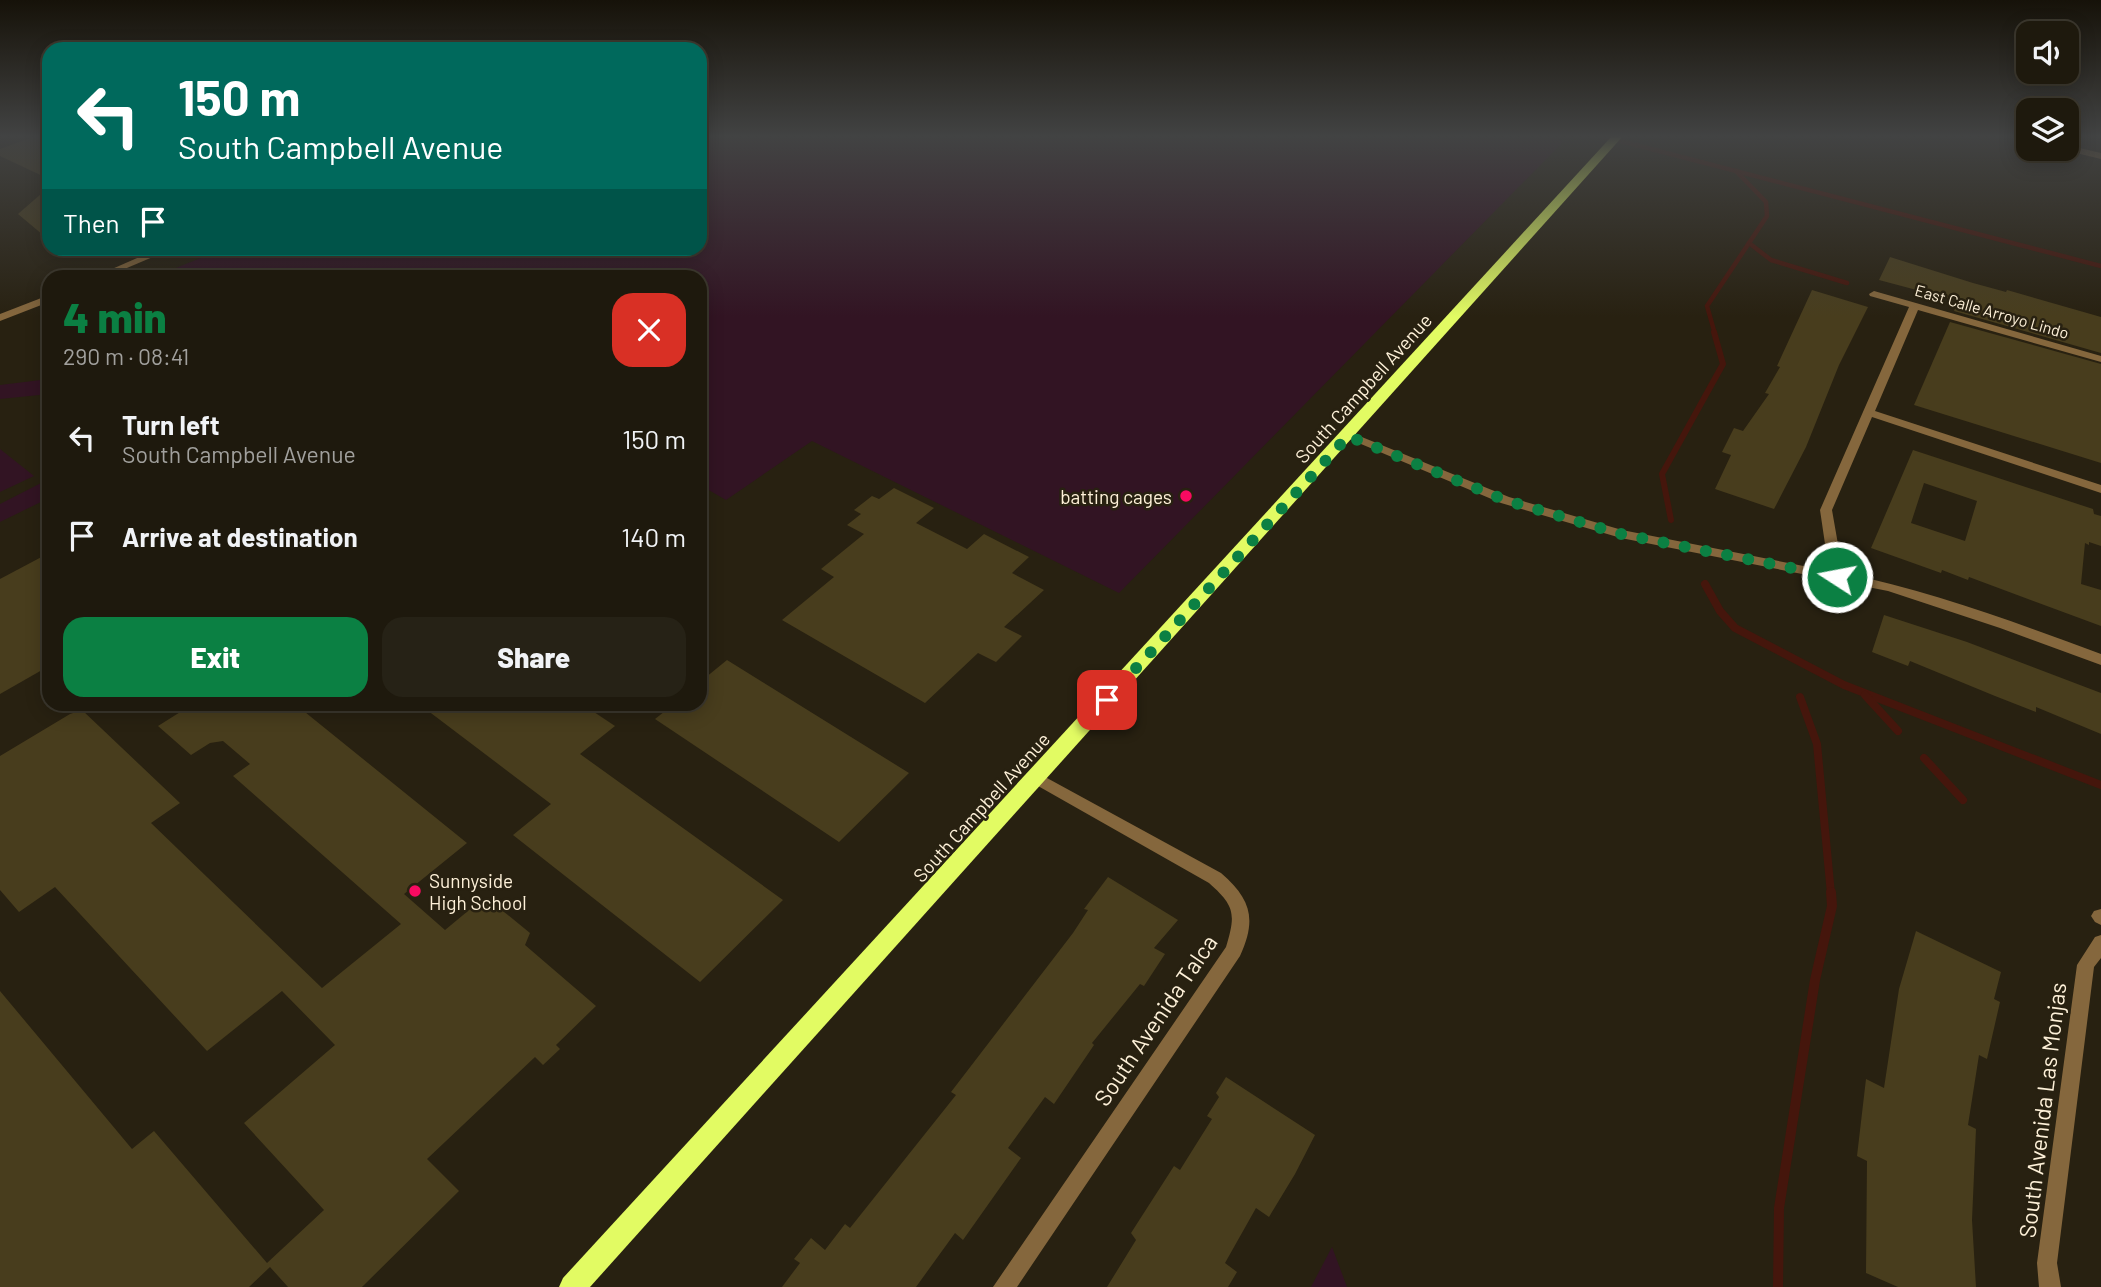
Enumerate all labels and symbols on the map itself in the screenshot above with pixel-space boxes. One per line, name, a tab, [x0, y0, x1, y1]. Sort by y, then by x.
street label: East Calle Arroyo Lindo	[1913, 280, 2071, 342]
street label: South Campbell Avenue	[1290, 309, 1436, 467]
place label: batting cages	[1060, 485, 1172, 508]
marker: batting cages	[1178, 488, 1194, 504]
position arrow	[1800, 540, 1874, 614]
pin	[1077, 670, 1137, 730]
street label: South Campbell Avenue	[908, 728, 1054, 886]
place label: Sunnyside High School	[429, 869, 527, 914]
marker: Sunnyside High School	[407, 883, 423, 899]
street label: South Avenida Talca	[1087, 929, 1223, 1111]
street label: South Avenida Las Monjas	[2012, 981, 2072, 1239]

